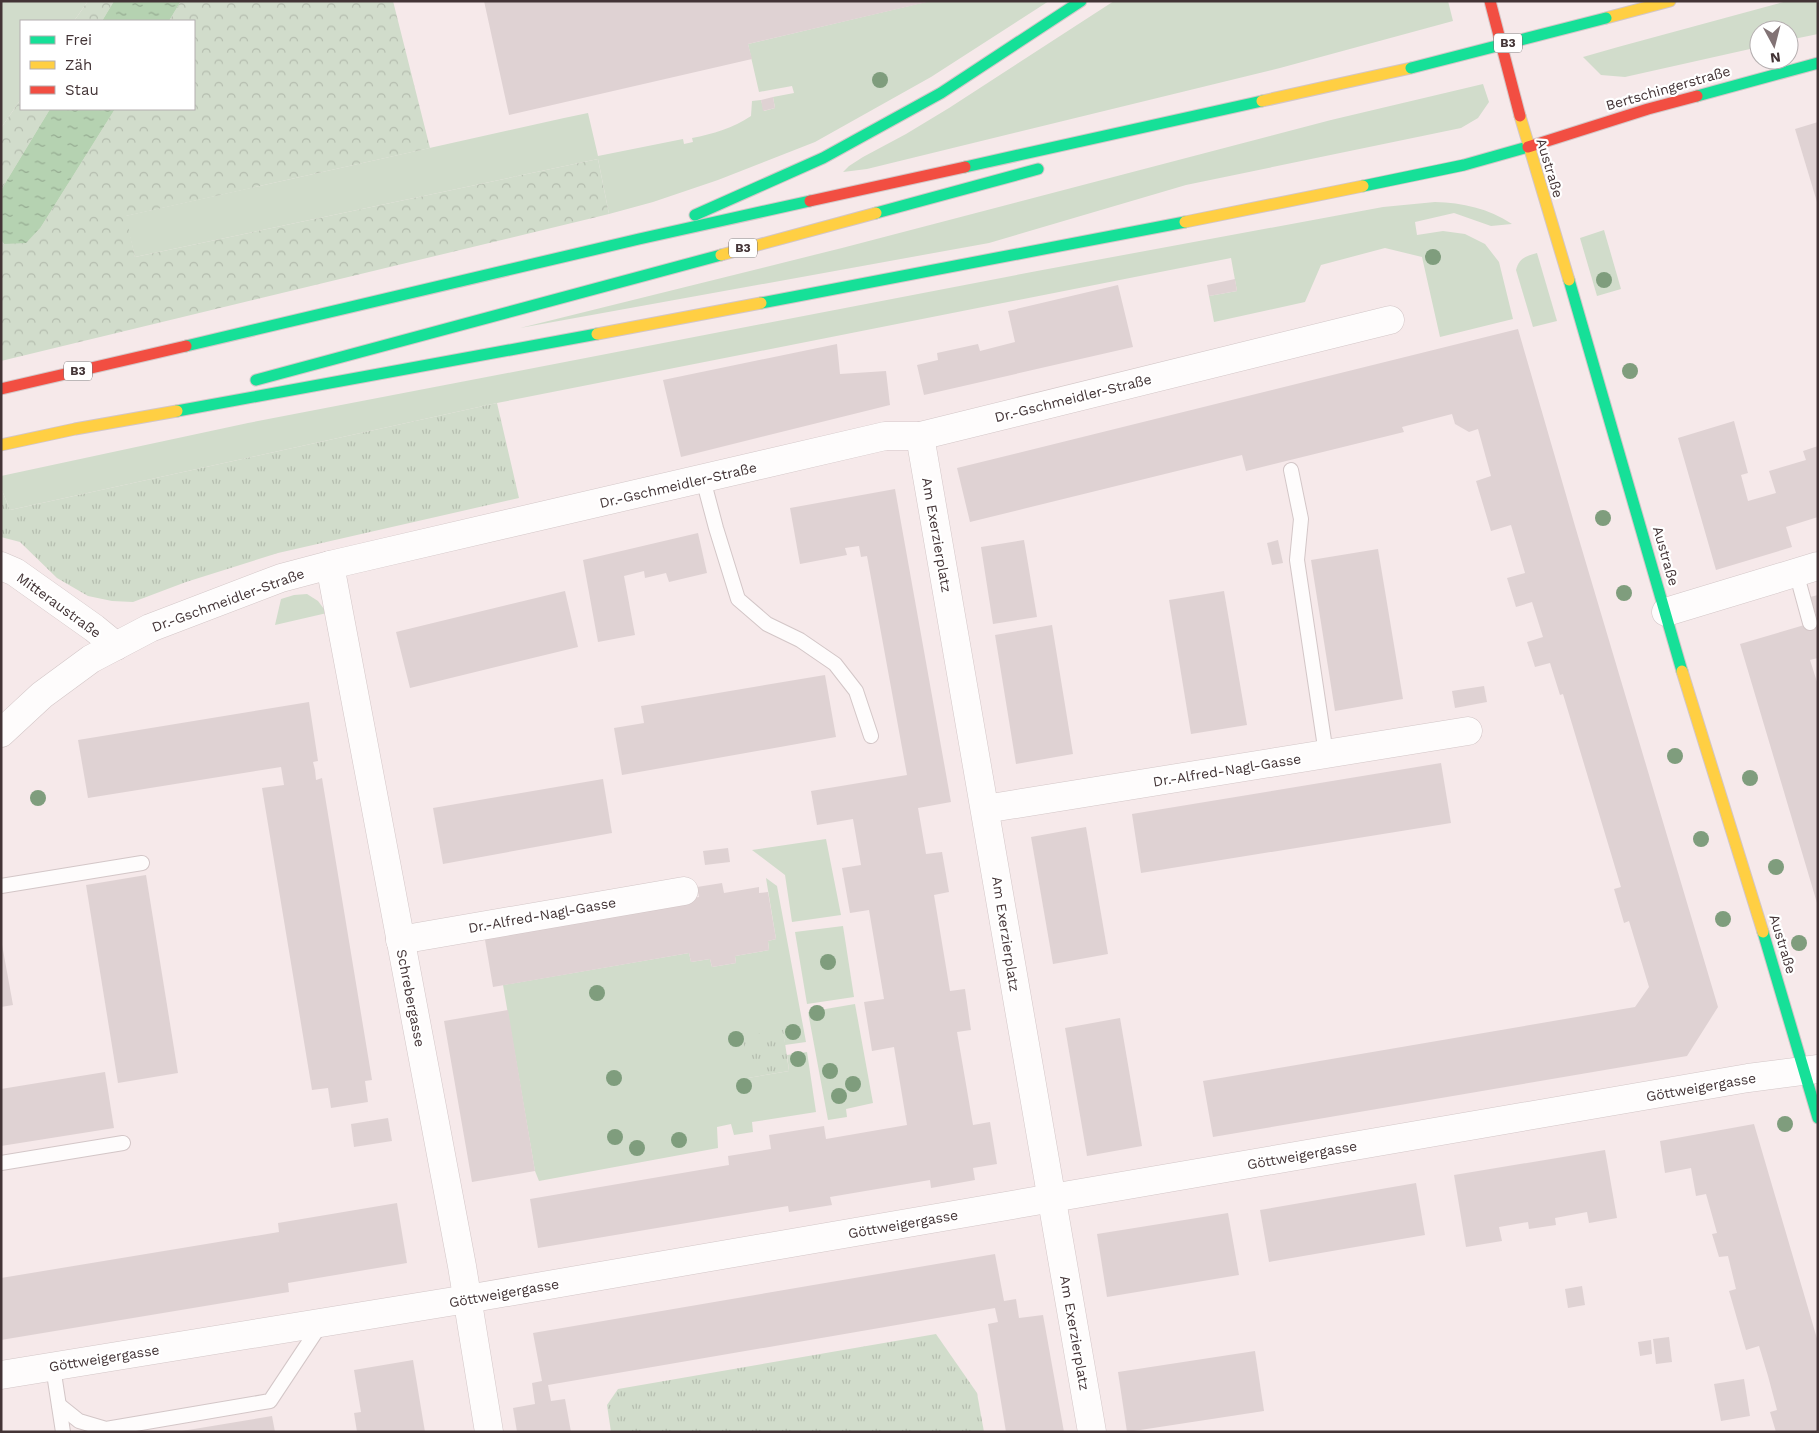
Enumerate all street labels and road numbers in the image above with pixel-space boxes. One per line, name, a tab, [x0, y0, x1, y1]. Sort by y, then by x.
road number: B3	[1494, 34, 1522, 52]
street label: Bertschingerstraße	[1604, 63, 1732, 113]
street label: Austraße	[1533, 136, 1567, 200]
road number: B3	[729, 238, 757, 258]
road number: B3	[64, 362, 92, 381]
street label: Dr.-Gschmeidler-Straße	[993, 371, 1153, 425]
street label: Dr.-Gschmeidler-Straße	[598, 459, 758, 511]
street label: Am Exerzierplatz	[919, 476, 955, 594]
street label: Austraße	[1650, 524, 1682, 588]
street label: Dr.-Gschmeidler-Straße	[150, 565, 306, 635]
street label: Mitteraustraße	[14, 569, 104, 641]
street label: Dr.-Alfred-Nagl-Gasse	[1152, 750, 1302, 790]
street label: Am Exerzierplatz	[989, 875, 1023, 993]
street label: Dr.-Alfred-Nagl-Gasse	[467, 894, 617, 936]
street label: Austraße	[1766, 912, 1800, 976]
street label: Schrebergasse	[394, 948, 428, 1048]
street label: Göttweigergasse	[1645, 1069, 1757, 1105]
street label: Göttweigergasse	[1246, 1137, 1358, 1173]
street label: Göttweigergasse	[847, 1206, 959, 1242]
street label: Am Exerzierplatz	[1057, 1274, 1093, 1392]
street label: Göttweigergasse	[448, 1275, 560, 1311]
street label: Göttweigergasse	[48, 1341, 160, 1375]

